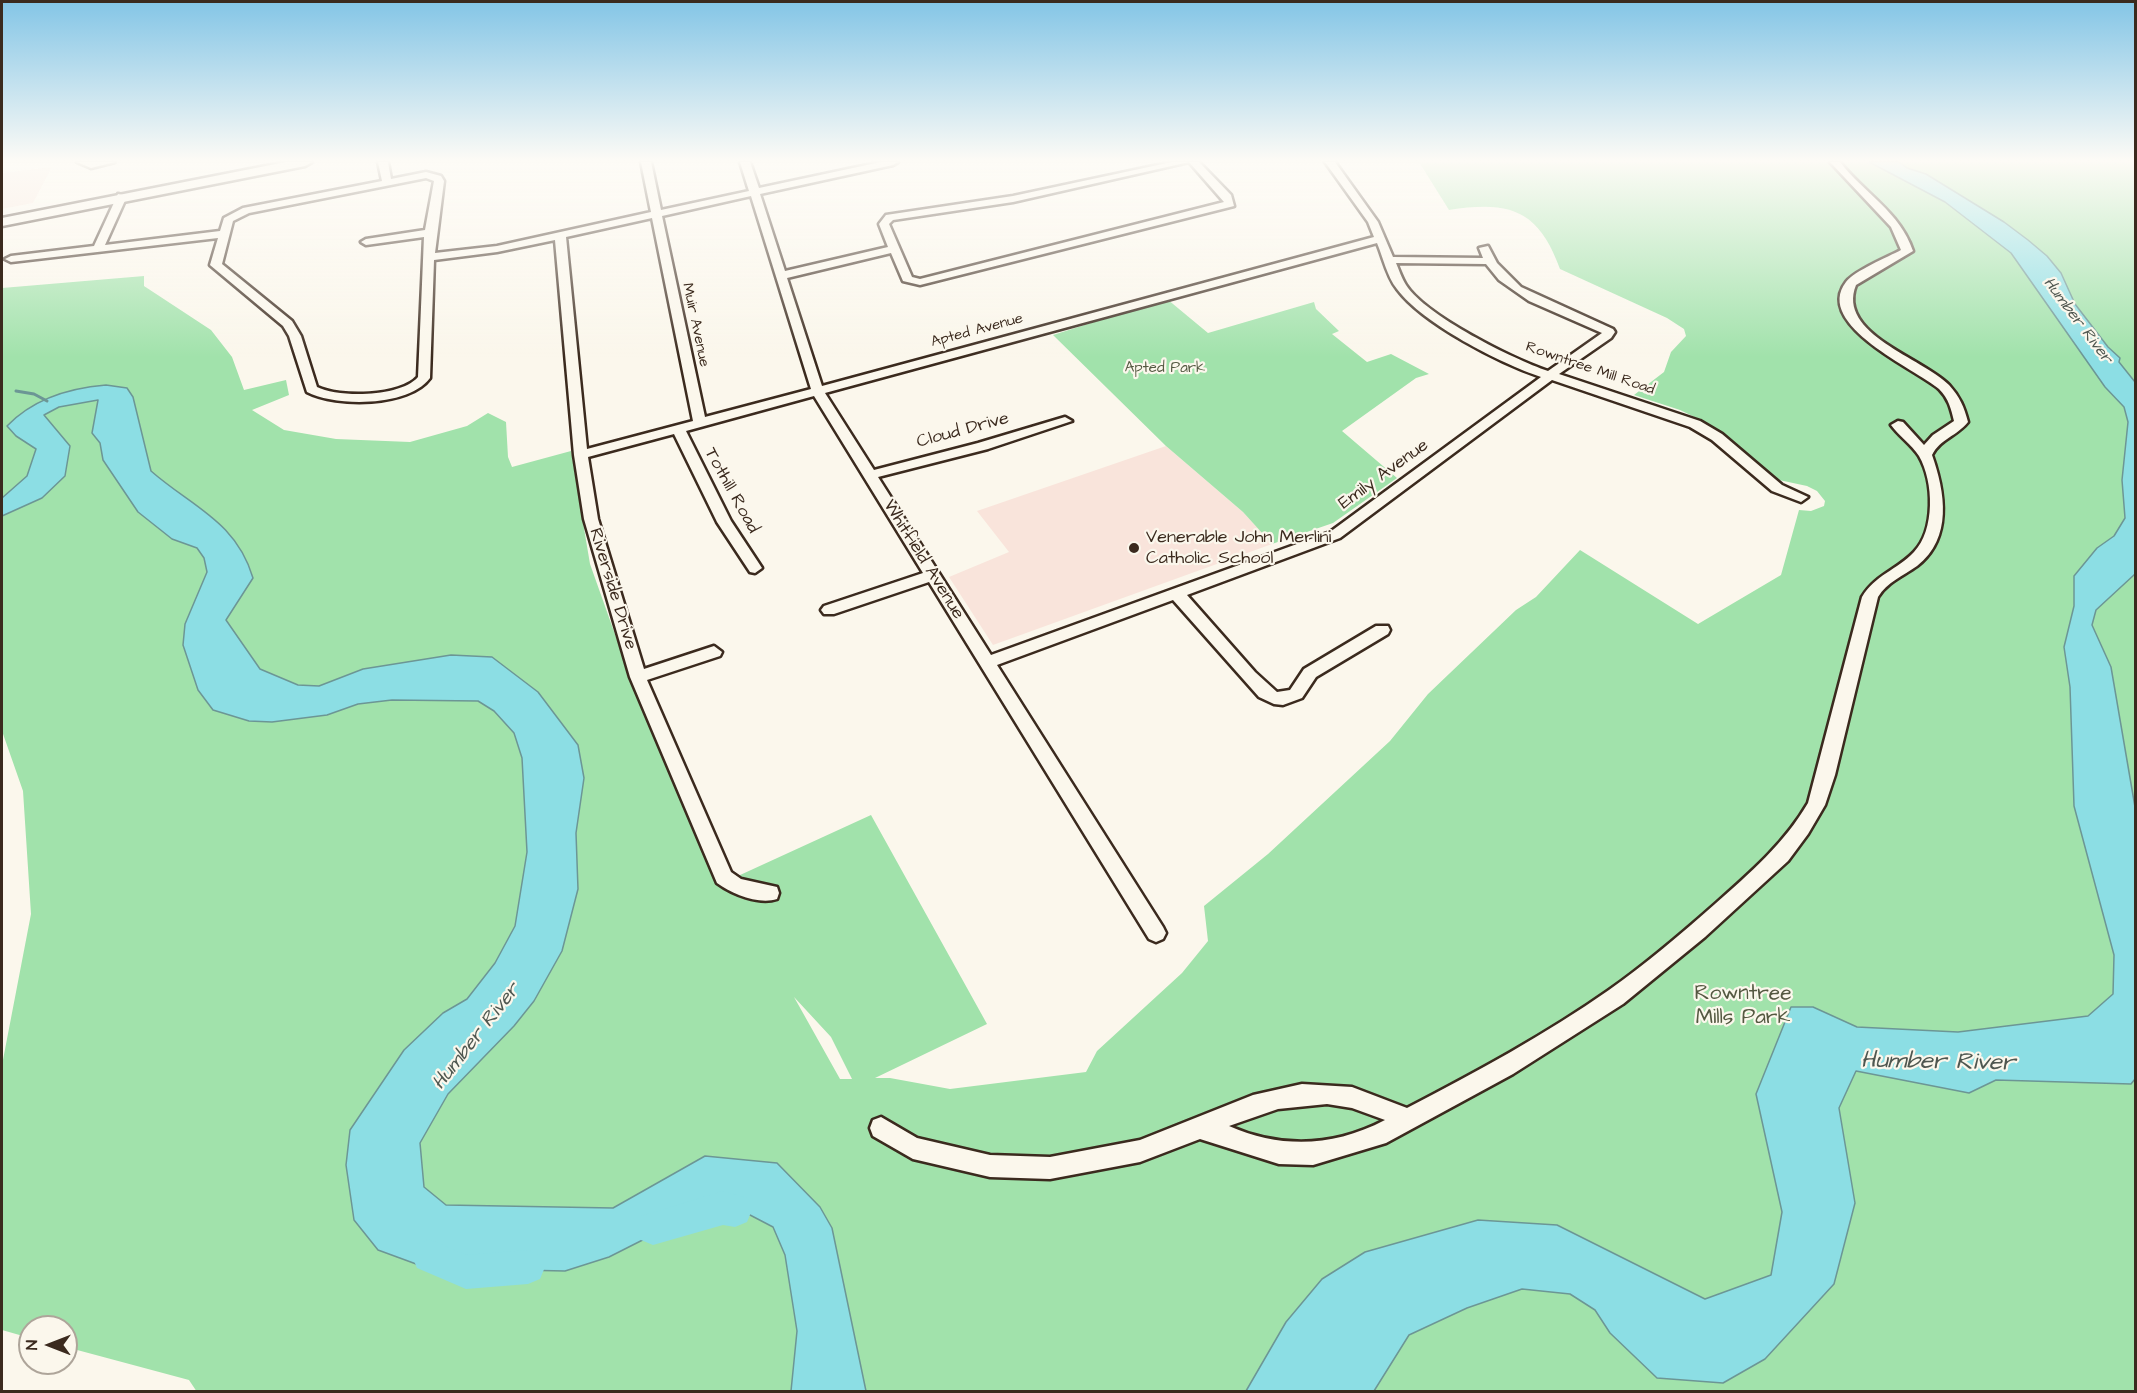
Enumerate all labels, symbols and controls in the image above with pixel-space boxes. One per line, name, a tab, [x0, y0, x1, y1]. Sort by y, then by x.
water label: Humber River	[2038, 274, 2116, 368]
street label: Muir Avenue	[677, 281, 713, 369]
street label: Apted Avenue	[929, 310, 1025, 352]
street label: Rowntree Mill Road	[1523, 338, 1657, 400]
park label: Apted Park	[1125, 360, 1205, 378]
street label: Cloud Drive	[914, 408, 1012, 454]
street label: Emily Avenue	[1335, 435, 1433, 515]
street label: Tothill Road	[699, 444, 763, 538]
street label: Whitfield Avenue	[878, 496, 968, 624]
street label: Riverside Drive	[583, 526, 641, 652]
place label: Venerable John Merlini Catholic School	[1146, 527, 1331, 570]
marker: Venerable John Merlini Catholic School	[1127, 541, 1141, 555]
water label: Humber River	[428, 979, 526, 1095]
park label: Rowntree Mills Park	[1694, 982, 1792, 1032]
water label: Humber River	[1861, 1047, 2015, 1079]
north arrow	[18, 1315, 78, 1375]
text: N	[21, 1340, 43, 1350]

